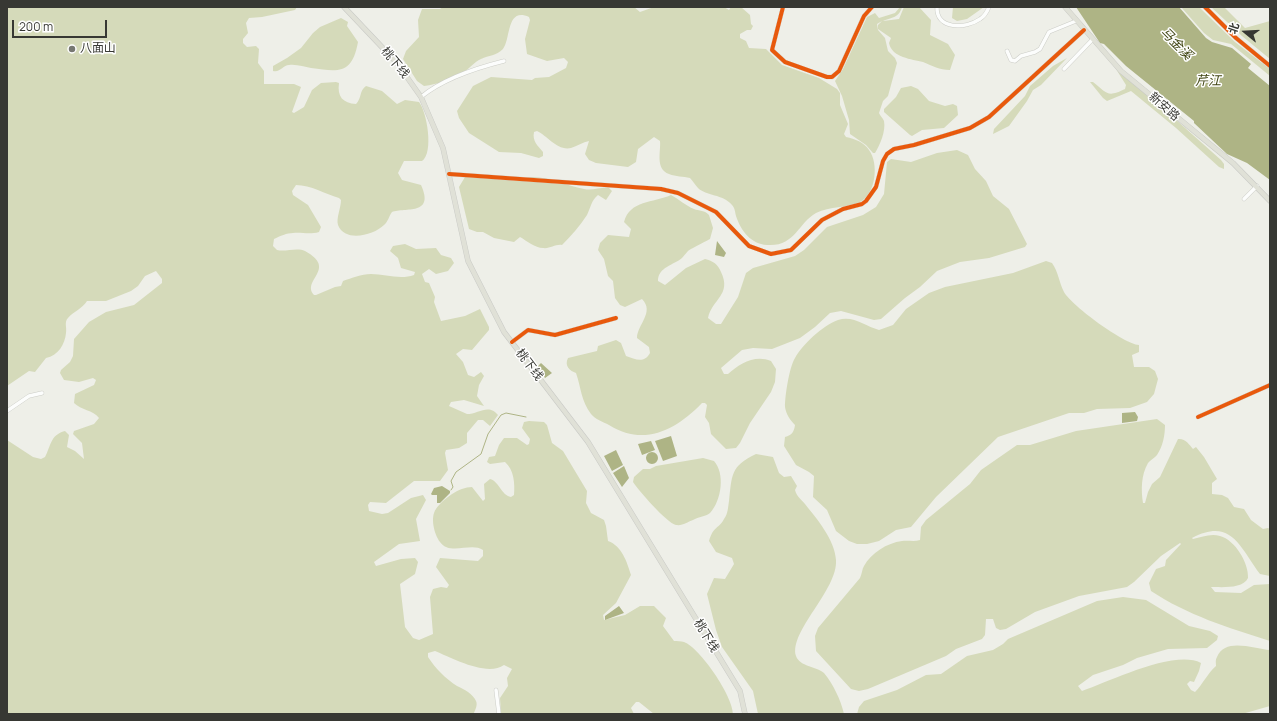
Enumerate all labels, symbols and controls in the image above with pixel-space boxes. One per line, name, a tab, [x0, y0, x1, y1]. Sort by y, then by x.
scale bar	[14, 12, 109, 38]
north arrow	[1225, 12, 1265, 52]
text: 200 m	[19, 18, 53, 35]
text: 北	[1224, 21, 1242, 36]
water label: 马金溪	[1157, 25, 1195, 63]
place label: 八面山	[80, 42, 116, 56]
marker: 八面山	[67, 44, 77, 54]
street label: 桃下线	[378, 45, 412, 81]
water label: 芹江	[1195, 73, 1221, 89]
street label: 新安路	[1146, 90, 1182, 124]
street label: 桃下线	[512, 346, 546, 384]
street label: 桃下线	[691, 617, 721, 655]

